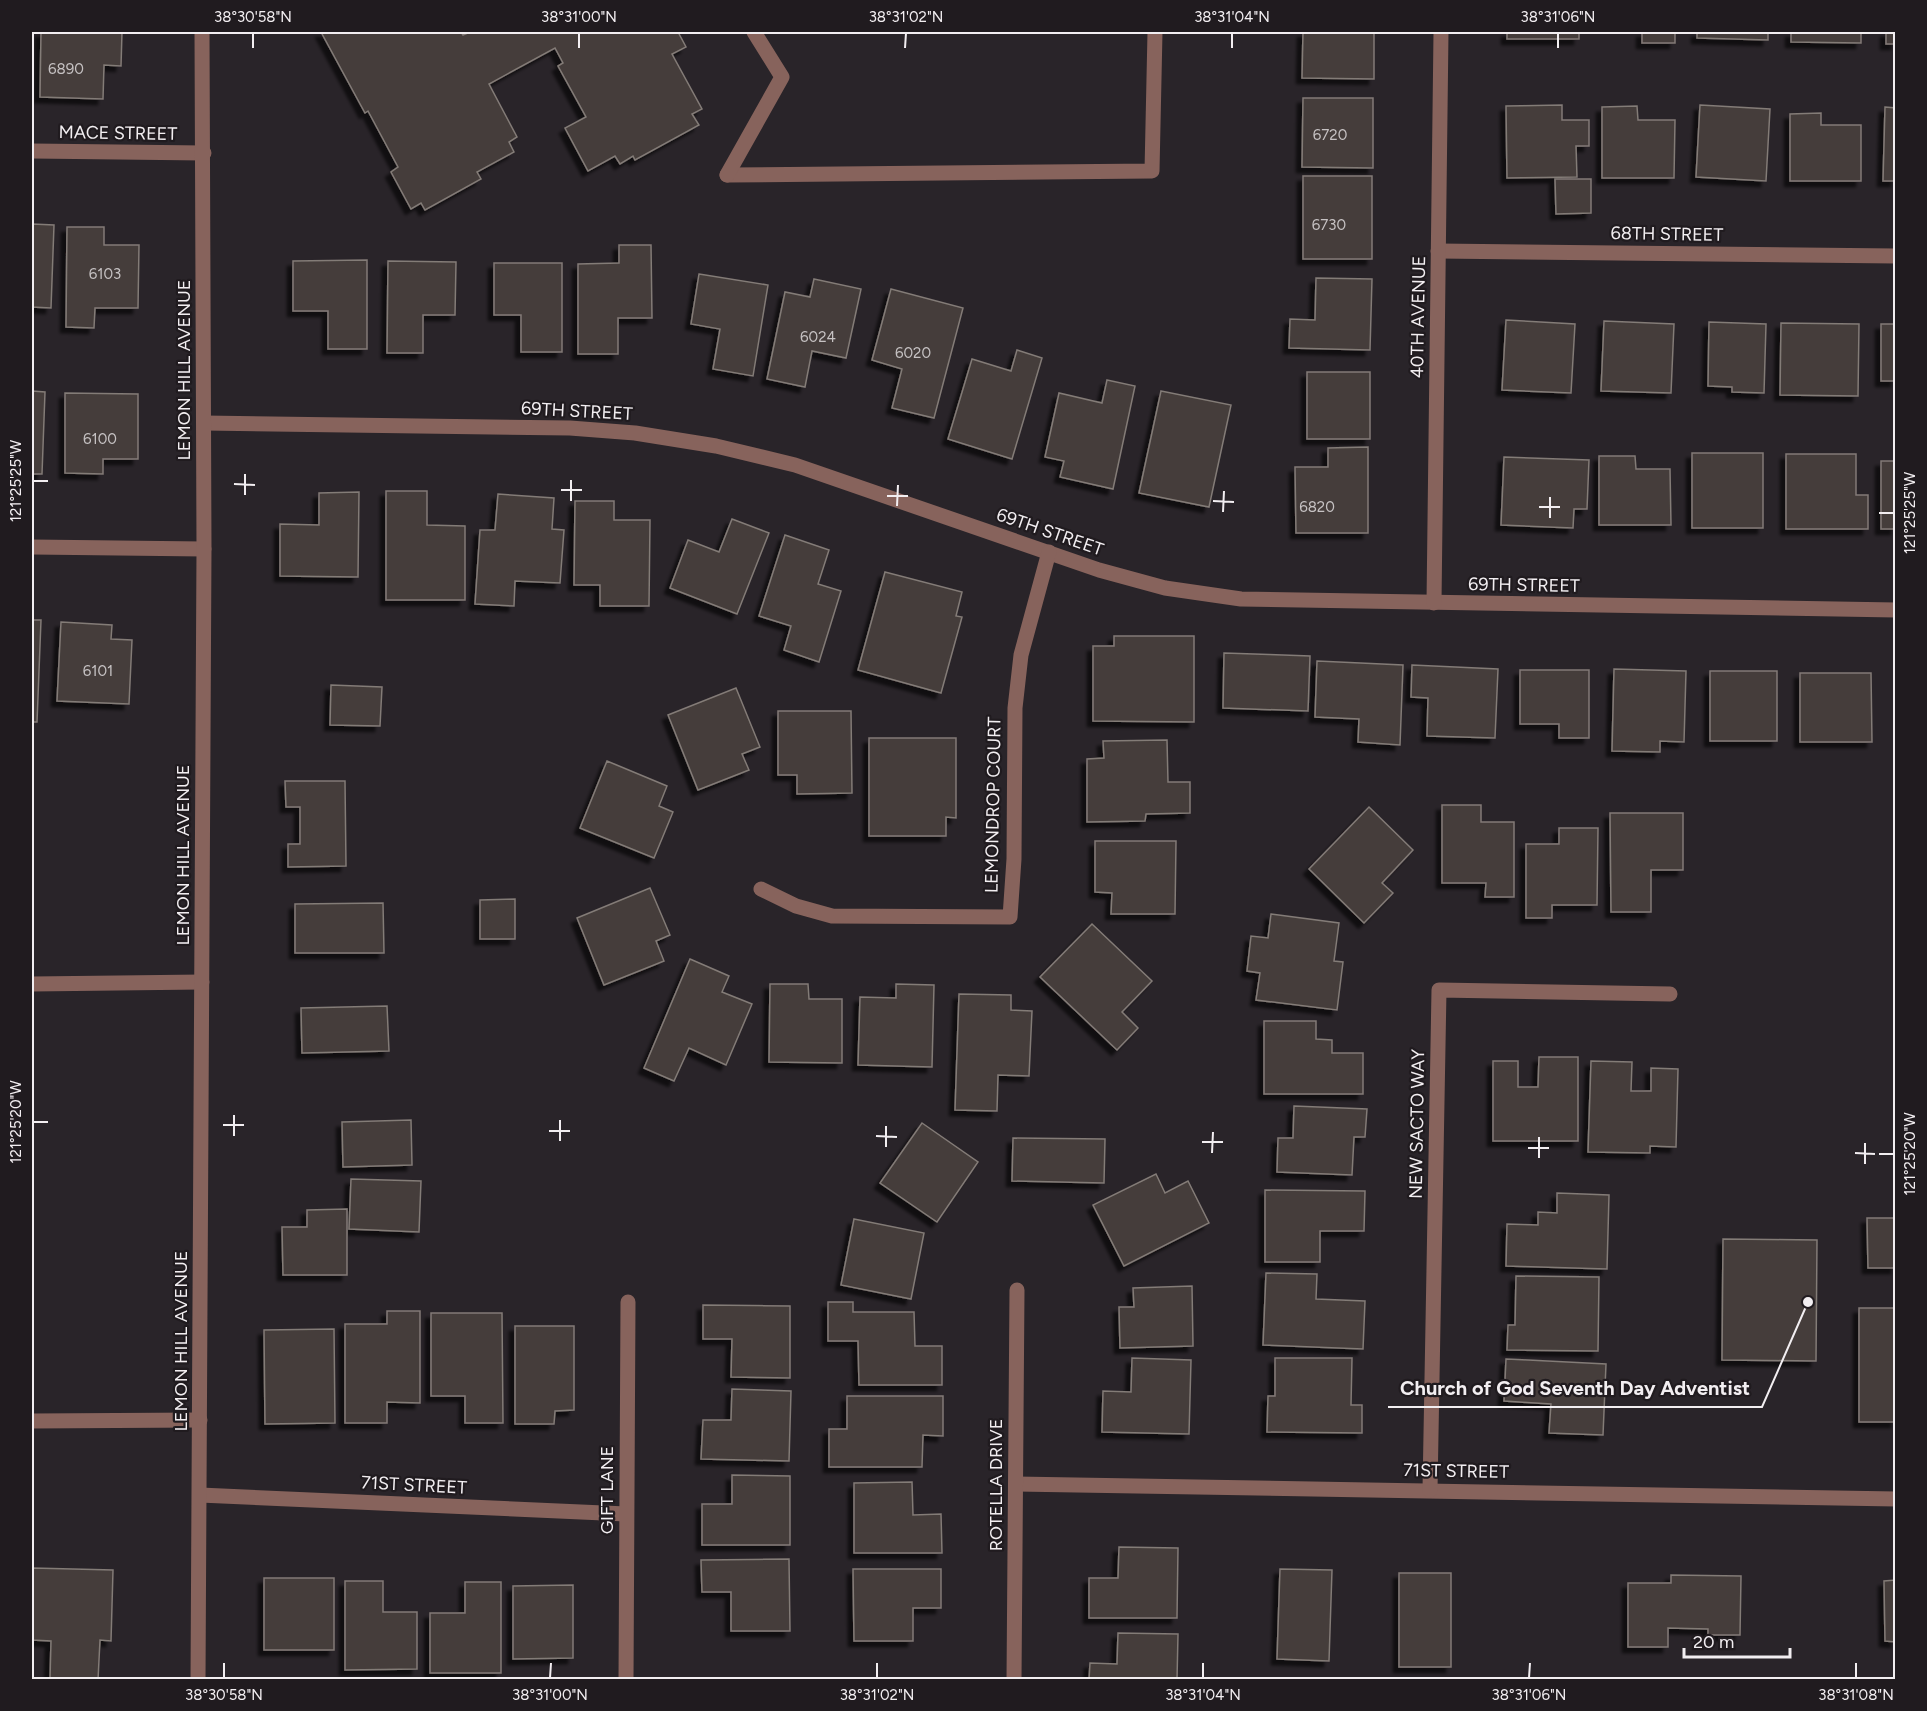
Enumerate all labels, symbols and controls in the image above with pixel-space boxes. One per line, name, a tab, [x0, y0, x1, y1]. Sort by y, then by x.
text: 38°30'58"N	[214, 8, 292, 26]
text: 38°31'00"N	[541, 8, 617, 26]
text: 38°31'02"N	[869, 8, 943, 26]
text: 38°31'04"N	[1194, 8, 1270, 26]
text: 38°31'06"N	[1521, 8, 1595, 26]
house number: 6890	[48, 60, 84, 78]
street label: MACE STREET	[59, 121, 178, 145]
house number: 6720	[1313, 126, 1347, 144]
house number: 6730	[1312, 216, 1346, 234]
street label: 68TH STREET	[1610, 222, 1724, 246]
street label: 40TH AVENUE	[1406, 256, 1430, 378]
house number: 6103	[89, 265, 121, 283]
street label: LEMON HILL AVENUE	[173, 279, 195, 461]
house number: 6024	[800, 328, 836, 346]
house number: 6020	[895, 344, 931, 362]
street label: 69TH STREET	[521, 397, 633, 425]
house number: 6100	[83, 430, 117, 448]
text: 121°25'25"W	[7, 439, 25, 522]
text: 121°25'25"W	[1901, 471, 1919, 554]
house number: 6820	[1299, 498, 1335, 516]
street label: 69TH STREET	[994, 503, 1106, 561]
street label: 69TH STREET	[1468, 573, 1580, 597]
house number: 6101	[83, 662, 113, 680]
street label: LEMONDROP COURT	[980, 717, 1006, 893]
street label: LEMON HILL AVENUE	[172, 764, 194, 946]
street label: NEW SACTO WAY	[1405, 1049, 1429, 1199]
text: 121°25'20"W	[7, 1080, 25, 1164]
text: 121°25'20"W	[1901, 1112, 1919, 1196]
street label: LEMON HILL AVENUE	[170, 1250, 192, 1432]
callout: Church of God Seventh Day Adventist	[1388, 1369, 1762, 1407]
text: Church of God Seventh Day Adventist	[1400, 1376, 1750, 1400]
street label: ROTELLA DRIVE	[985, 1419, 1007, 1551]
street label: GIFT LANE	[596, 1446, 618, 1534]
street label: 71ST STREET	[1403, 1459, 1509, 1483]
street label: 71ST STREET	[360, 1471, 468, 1499]
scale bar	[1684, 1621, 1790, 1659]
text: 20 m	[1693, 1631, 1734, 1653]
text: 38°30'58"N	[185, 1686, 263, 1704]
text: 38°31'00"N	[512, 1686, 588, 1704]
text: 38°31'02"N	[840, 1686, 914, 1704]
text: 38°31'04"N	[1165, 1686, 1241, 1704]
text: 38°31'06"N	[1492, 1686, 1566, 1704]
text: 38°31'08"N	[1818, 1686, 1894, 1704]

